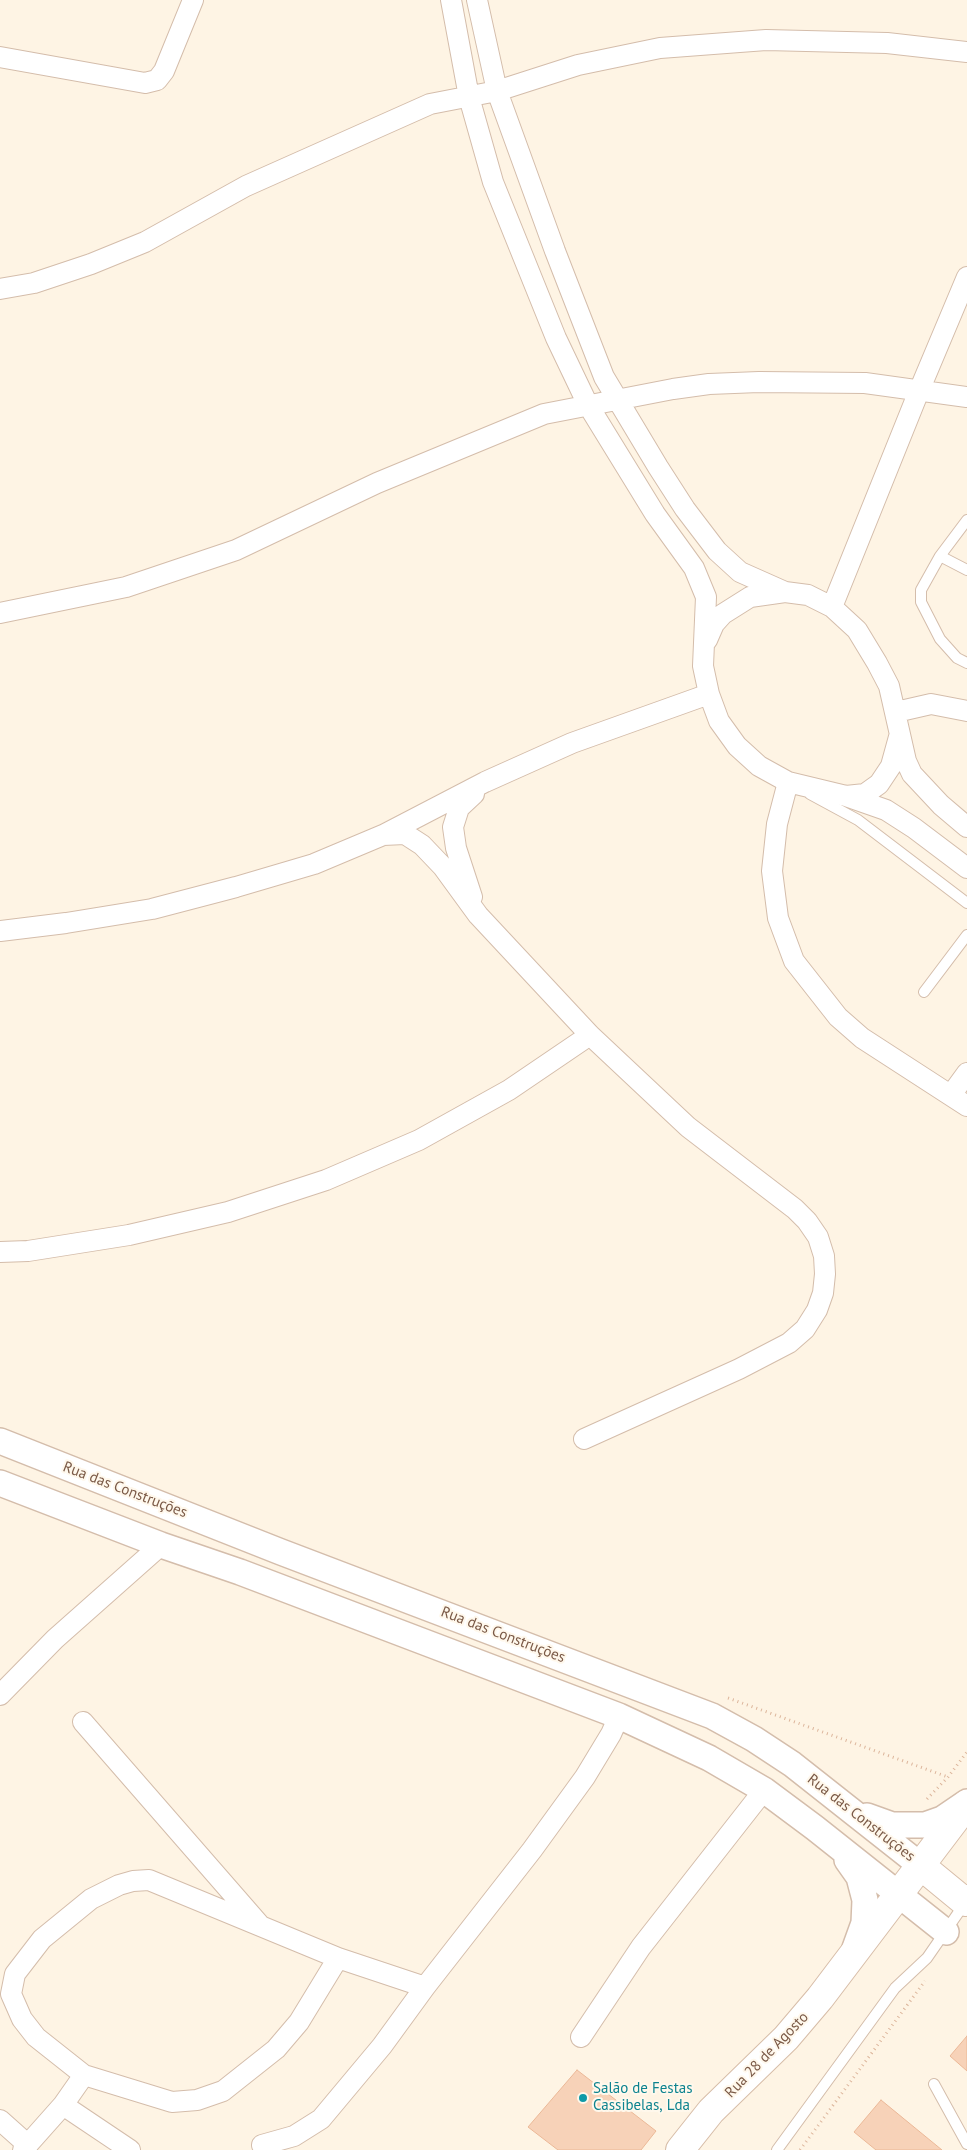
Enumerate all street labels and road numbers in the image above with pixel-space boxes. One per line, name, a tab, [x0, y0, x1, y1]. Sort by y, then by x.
street label: Rua das Construções	[60, 1458, 190, 1522]
street label: Rua das Construções	[438, 1603, 568, 1667]
street label: Rua das Construções	[804, 1770, 918, 1866]
street label: Rua 28 de Agosto	[722, 2008, 812, 2102]

